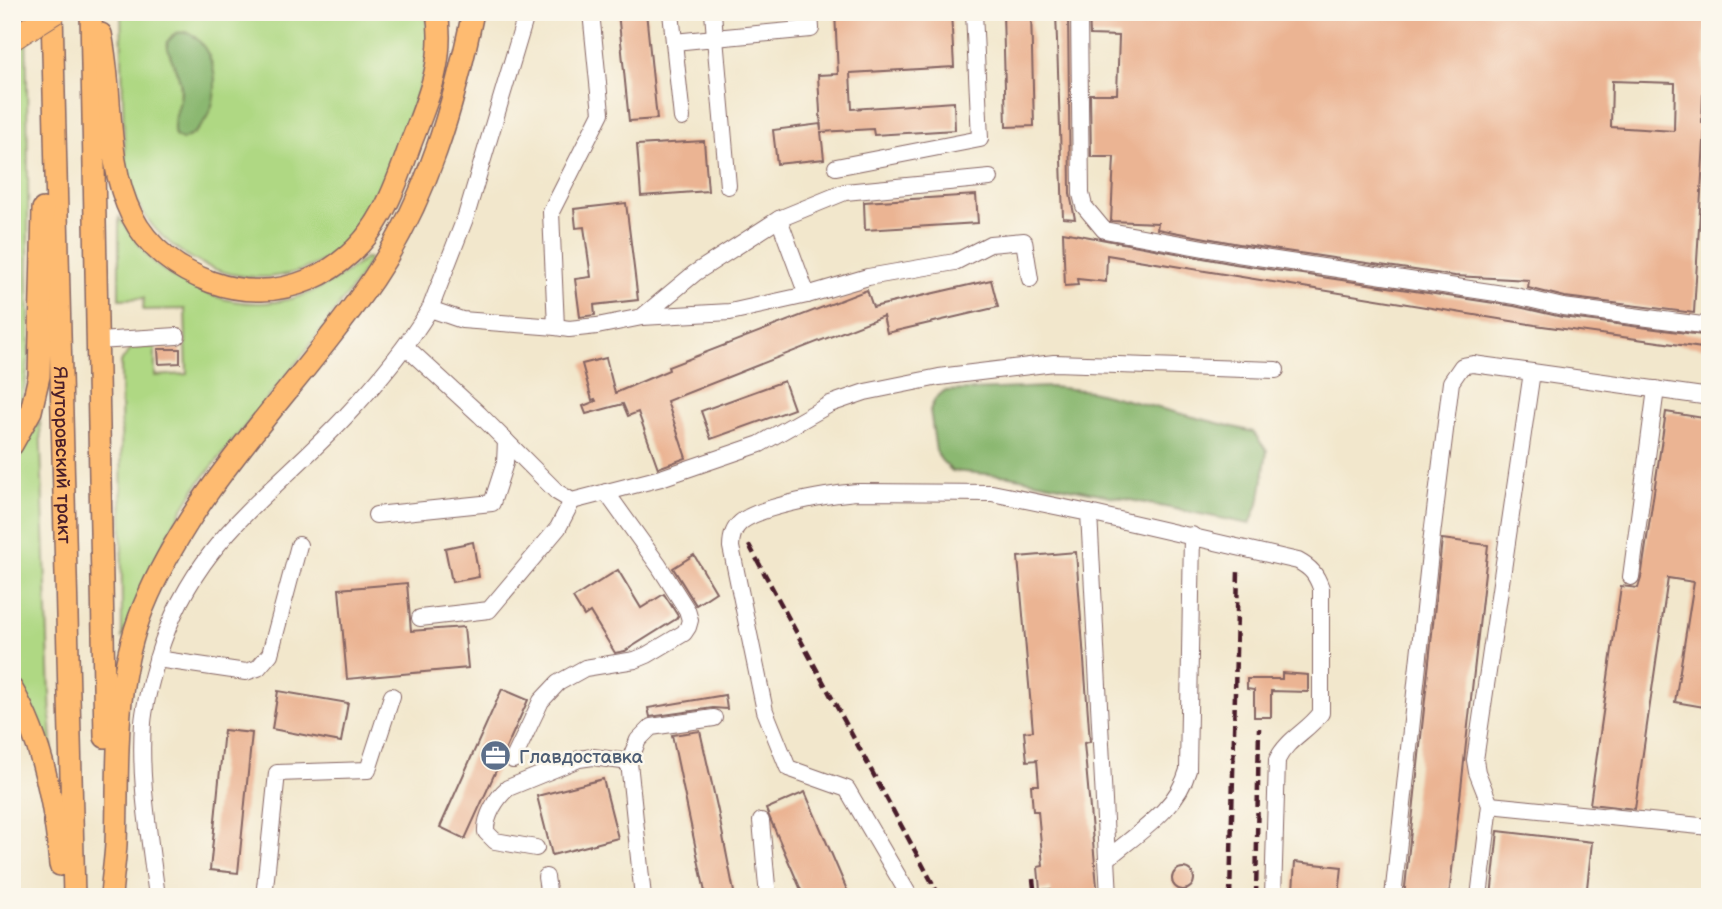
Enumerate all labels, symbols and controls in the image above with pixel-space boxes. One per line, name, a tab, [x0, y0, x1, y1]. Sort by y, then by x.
street label: Ялуторовский тракт	[48, 366, 75, 544]
office icon: Главдоставка	[479, 739, 513, 773]
place label: Главдоставка	[519, 746, 643, 769]

